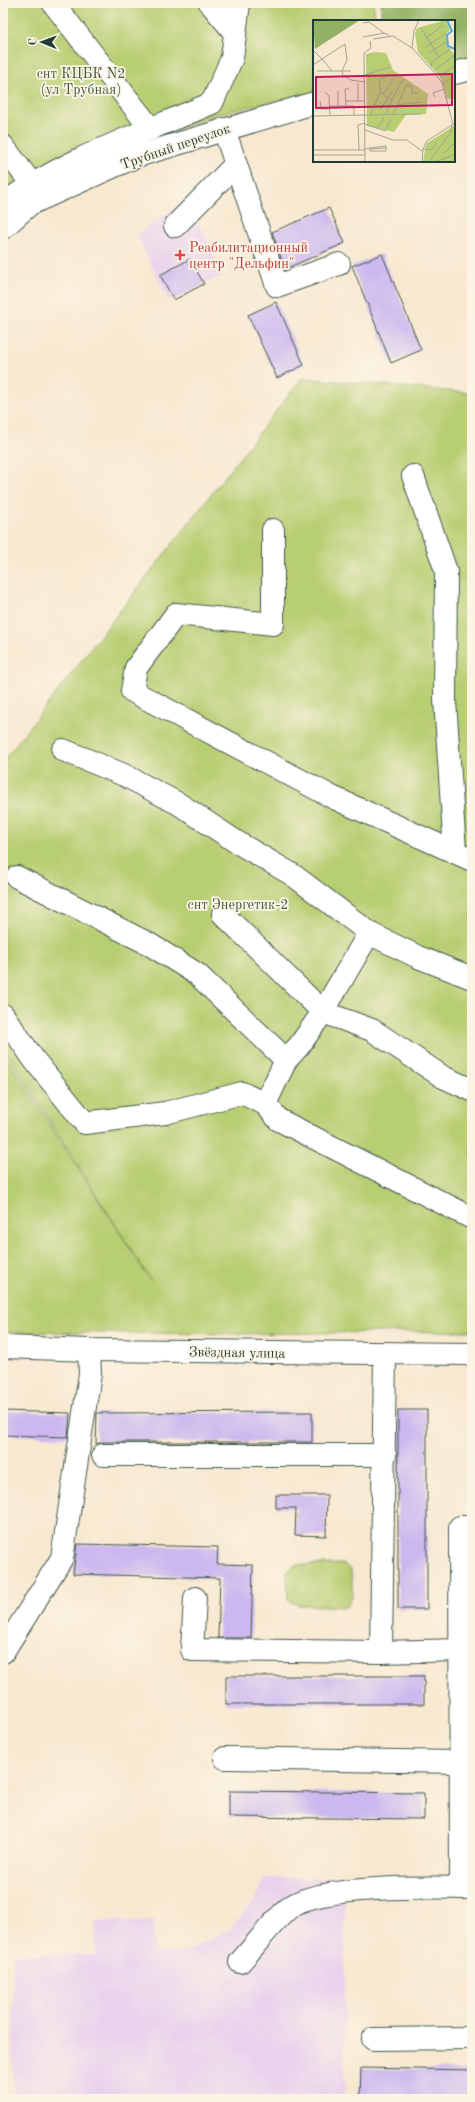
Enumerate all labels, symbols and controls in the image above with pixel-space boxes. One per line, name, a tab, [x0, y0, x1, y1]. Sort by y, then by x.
inset map	[313, 20, 455, 162]
north arrow	[22, 22, 62, 62]
text: С	[28, 38, 39, 46]
park label: снт КЦБК N2 (ул Трубная)	[37, 67, 125, 97]
street label: Трубный переулок	[119, 122, 232, 172]
place label: Реабилитационный центр "Дельфин"	[189, 241, 308, 272]
marker: Реабилитационный центр "Дельфин"	[174, 249, 186, 261]
park label: снт Энергетик-2	[188, 898, 288, 912]
street label: Звёздная улица	[189, 1345, 285, 1361]

